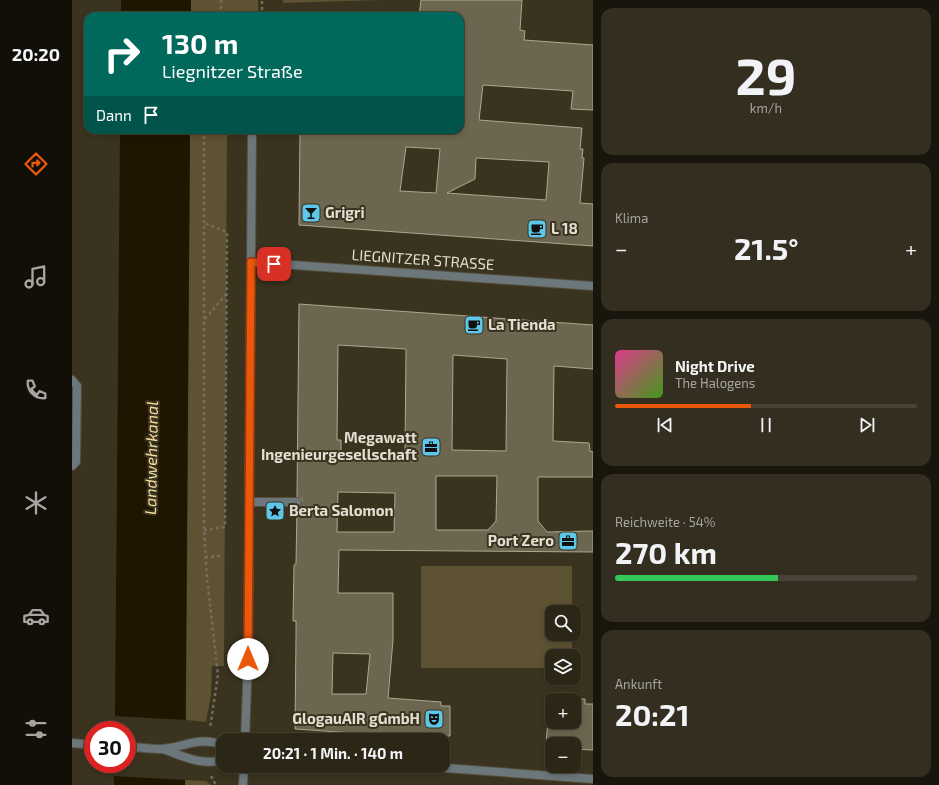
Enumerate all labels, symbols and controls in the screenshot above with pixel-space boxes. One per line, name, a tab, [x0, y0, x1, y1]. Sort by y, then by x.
text: 130 m	[162, 26, 238, 60]
icon: right	[96, 28, 148, 80]
text: 20:20	[12, 43, 60, 65]
text: 29	[736, 43, 796, 105]
text: Liegnitzer Straße	[162, 60, 303, 82]
text: km/h	[750, 100, 782, 116]
icon: arrive	[140, 104, 162, 126]
text: Dann	[96, 106, 132, 124]
icon: directions	[22, 150, 50, 178]
bar icon: Grigri	[300, 202, 322, 224]
place label: Grigri	[325, 203, 365, 221]
text: Klima	[615, 210, 648, 226]
cafe icon: L 18	[526, 218, 548, 240]
place label: L 18	[551, 219, 578, 237]
text: 21.5°	[734, 230, 799, 266]
text: −	[615, 235, 628, 261]
text: +	[905, 235, 917, 261]
street label: LIEGNITZER STRASSE	[351, 245, 495, 273]
pin	[257, 247, 291, 281]
icon: arrive	[263, 253, 285, 275]
icon: music	[22, 263, 50, 291]
cafe icon: La Tienda	[463, 314, 485, 336]
place label: La Tienda	[488, 315, 556, 333]
text: Night Drive	[675, 357, 755, 375]
text: The Halogens	[675, 375, 755, 391]
icon: phone	[22, 376, 50, 404]
water label: Landwehrkanal	[140, 401, 161, 515]
icon: previous	[654, 414, 676, 436]
icon: pause	[755, 414, 777, 436]
icon: next	[856, 414, 878, 436]
place label: Megawatt Ingenieurgesellschaft	[261, 428, 417, 463]
office icon: Megawatt Ingenieurgesellschaft	[420, 436, 442, 458]
icon: climate	[22, 489, 50, 517]
place icon: Berta Salomon	[264, 500, 286, 522]
place label: Berta Salomon	[289, 501, 394, 519]
text: Reichweite · 54%	[615, 514, 715, 530]
office icon: Port Zero	[557, 530, 579, 552]
place label: Port Zero	[488, 531, 554, 549]
text: 270 km	[615, 534, 717, 570]
icon: car	[22, 602, 50, 630]
map controls	[545, 605, 581, 773]
button: search	[545, 605, 581, 641]
position arrow	[227, 638, 269, 680]
button: layers	[545, 649, 581, 685]
text: Ankunft	[615, 676, 662, 692]
button: +	[545, 693, 581, 729]
text: 20:21	[615, 696, 689, 732]
theatre icon: GlogauAIR gGmbH	[423, 708, 445, 730]
place label: GlogauAIR gGmbH	[292, 709, 420, 727]
icon: filters	[22, 715, 50, 743]
speed limit sign: 30	[84, 721, 136, 773]
button: −	[545, 737, 581, 773]
text: 20:21 · 1 Min. · 140 m	[263, 744, 403, 762]

